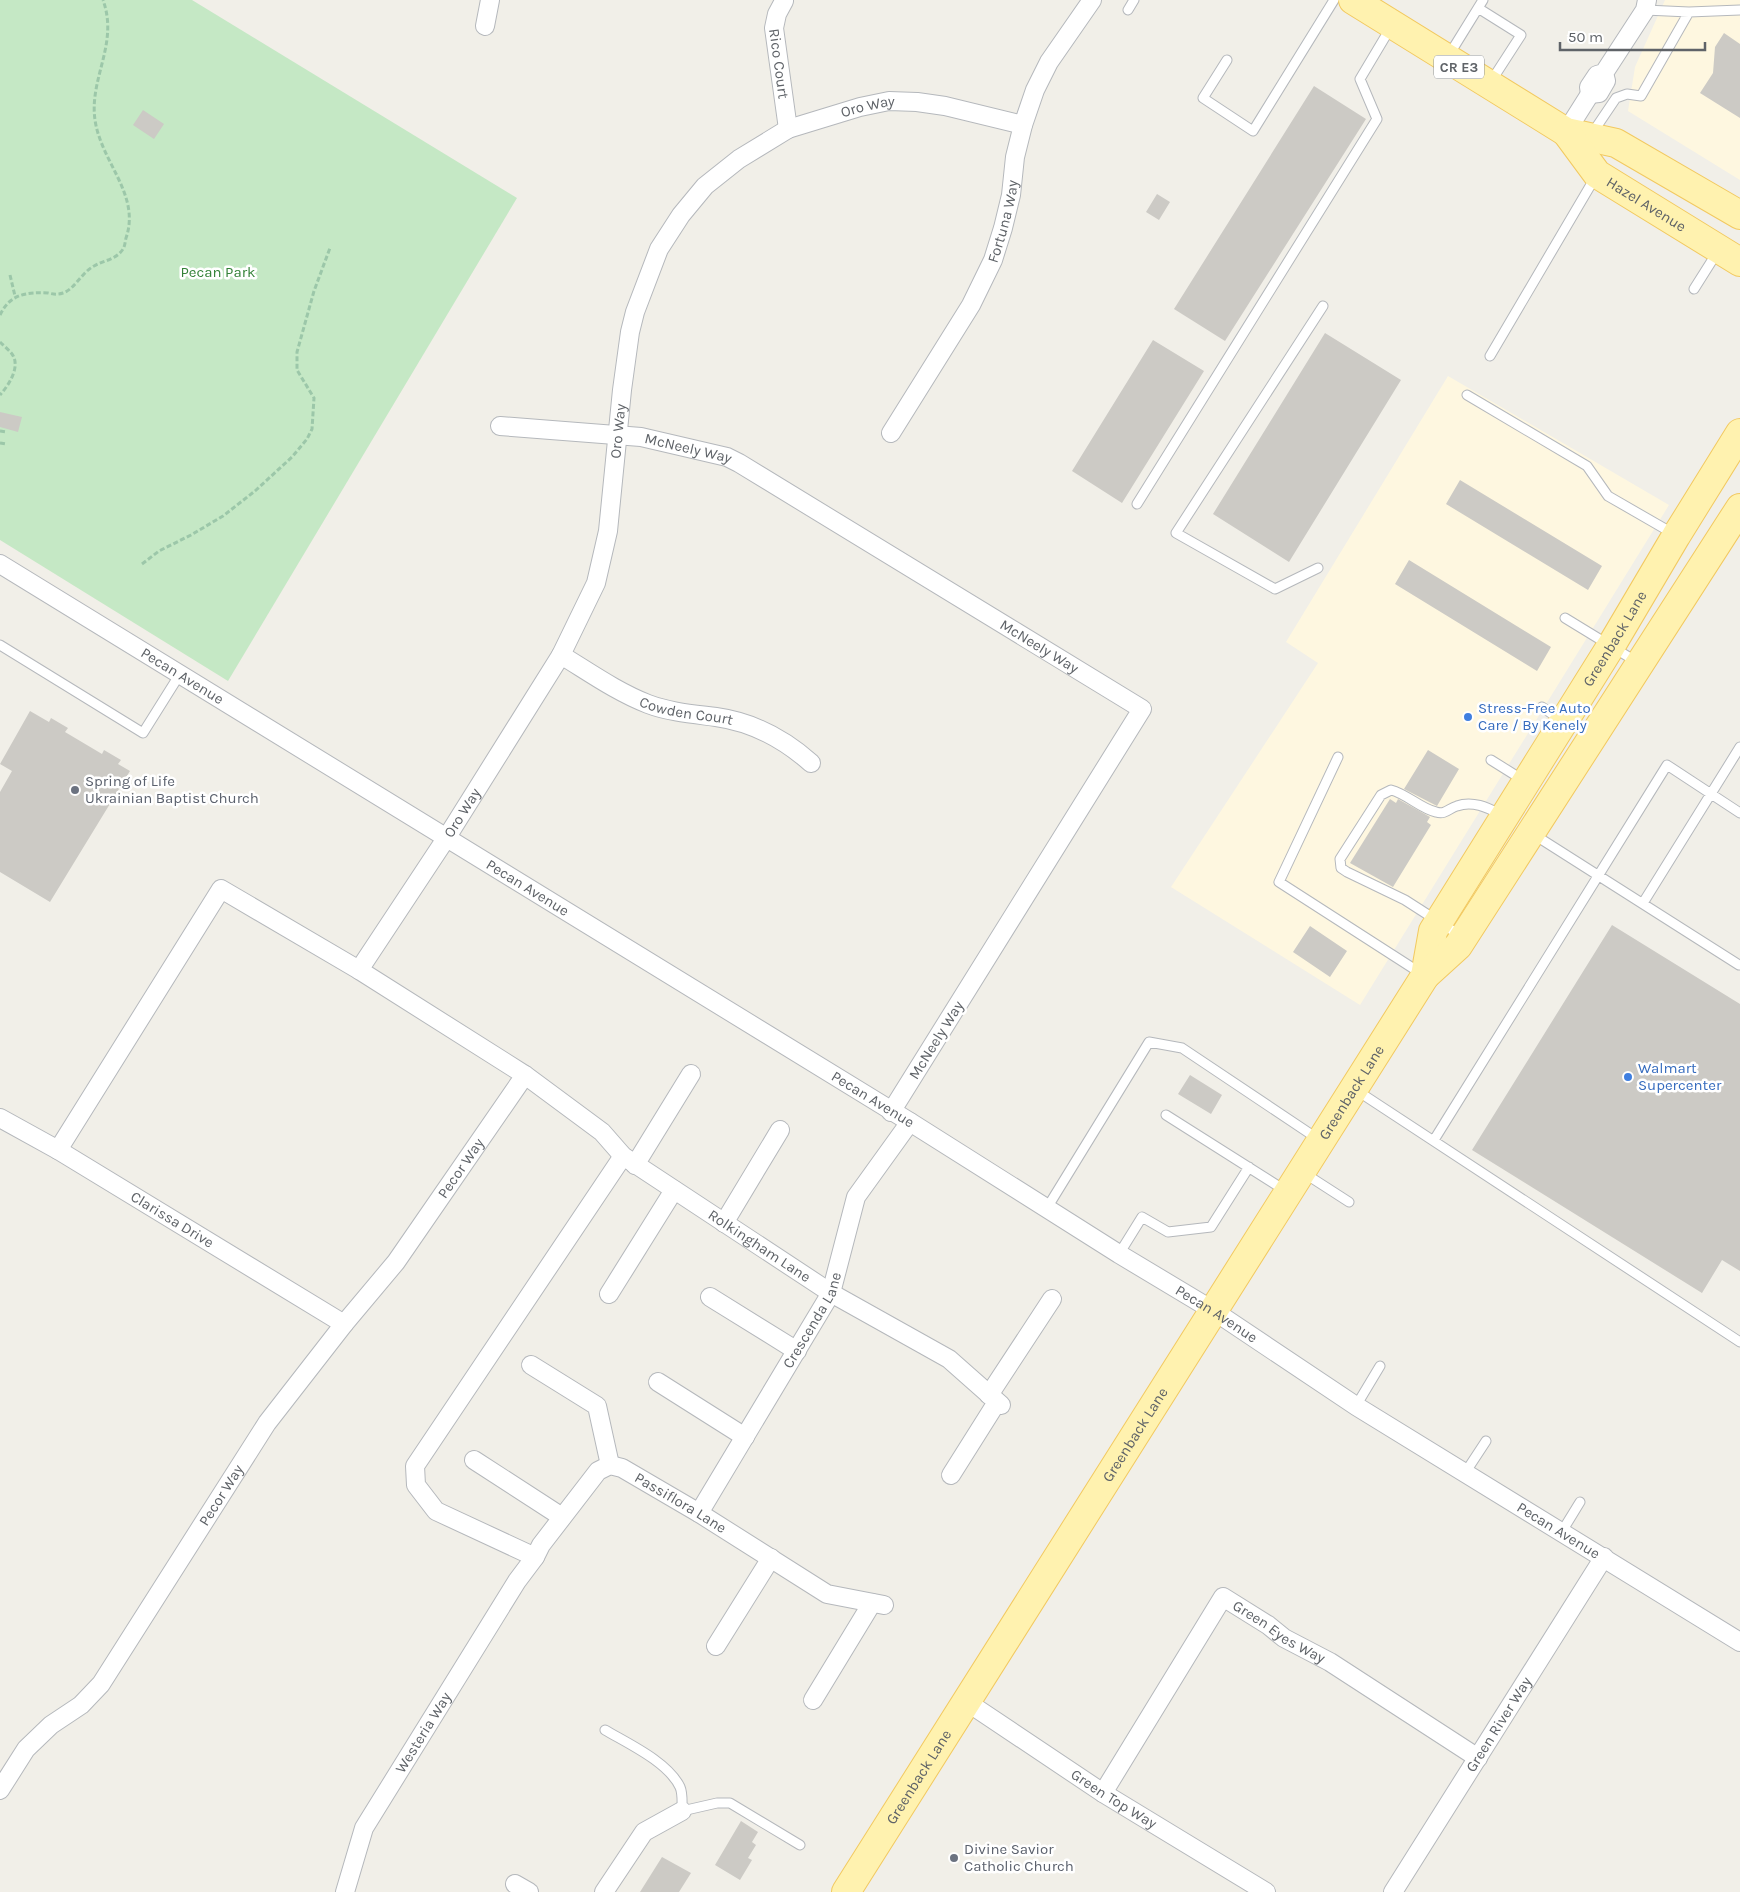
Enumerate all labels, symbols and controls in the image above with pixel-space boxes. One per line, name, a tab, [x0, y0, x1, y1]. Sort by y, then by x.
scale bar	[1560, 20, 1705, 52]
street label: Rico Court	[765, 27, 793, 100]
text: 50 m	[1568, 28, 1603, 46]
road number: CR E3	[1434, 56, 1484, 78]
street label: Oro Way	[838, 92, 895, 121]
street label: Hazel Avenue	[1603, 173, 1689, 236]
street label: Fortuna Way	[984, 179, 1022, 265]
park label: Pecan Park	[180, 263, 256, 281]
street label: Oro Way	[606, 403, 630, 459]
street label: McNeely Way	[643, 429, 735, 467]
street label: Greenback Lane	[1579, 588, 1651, 690]
street label: McNeely Way	[997, 615, 1082, 677]
street label: Pecan Avenue	[138, 644, 227, 708]
street label: Cowden Court	[637, 692, 735, 729]
place label: Stress-Free Auto Care / By Kenely	[1478, 699, 1591, 734]
marker: Stress-Free Auto Care / By Kenely	[1462, 711, 1474, 723]
place label: Spring of Life Ukrainian Baptist Church	[85, 772, 259, 807]
marker: Spring of Life Ukrainian Baptist Church	[69, 784, 81, 796]
street label: Oro Way	[440, 785, 484, 841]
street label: Pecan Avenue	[483, 855, 572, 920]
street label: McNeely Way	[905, 997, 967, 1083]
street label: Greenback Lane	[1315, 1042, 1388, 1143]
place label: Walmart Supercenter	[1638, 1059, 1722, 1094]
street label: Pecan Avenue	[828, 1067, 918, 1132]
marker: Walmart Supercenter	[1622, 1071, 1634, 1083]
street label: Pecor Way	[434, 1135, 488, 1202]
street label: Clarissa Drive	[127, 1187, 217, 1252]
street label: Rolkingham Lane	[705, 1206, 814, 1286]
street label: Crescenda Lane	[779, 1270, 845, 1372]
street label: Pecan Avenue	[1172, 1281, 1261, 1347]
street label: Greenback Lane	[1098, 1384, 1172, 1485]
street label: Pecor Way	[195, 1461, 247, 1529]
street label: Passiflora Lane	[631, 1468, 730, 1537]
street label: Pecan Avenue	[1514, 1498, 1603, 1563]
street label: Green Eyes Way	[1229, 1596, 1329, 1667]
street label: Green River Way	[1462, 1673, 1535, 1775]
street label: Westeria Way	[391, 1689, 455, 1776]
street label: Greenback Lane	[882, 1726, 955, 1828]
street label: Green Top Way	[1067, 1765, 1160, 1833]
place label: Divine Savior Catholic Church	[964, 1840, 1074, 1875]
marker: Divine Savior Catholic Church	[948, 1852, 960, 1864]

